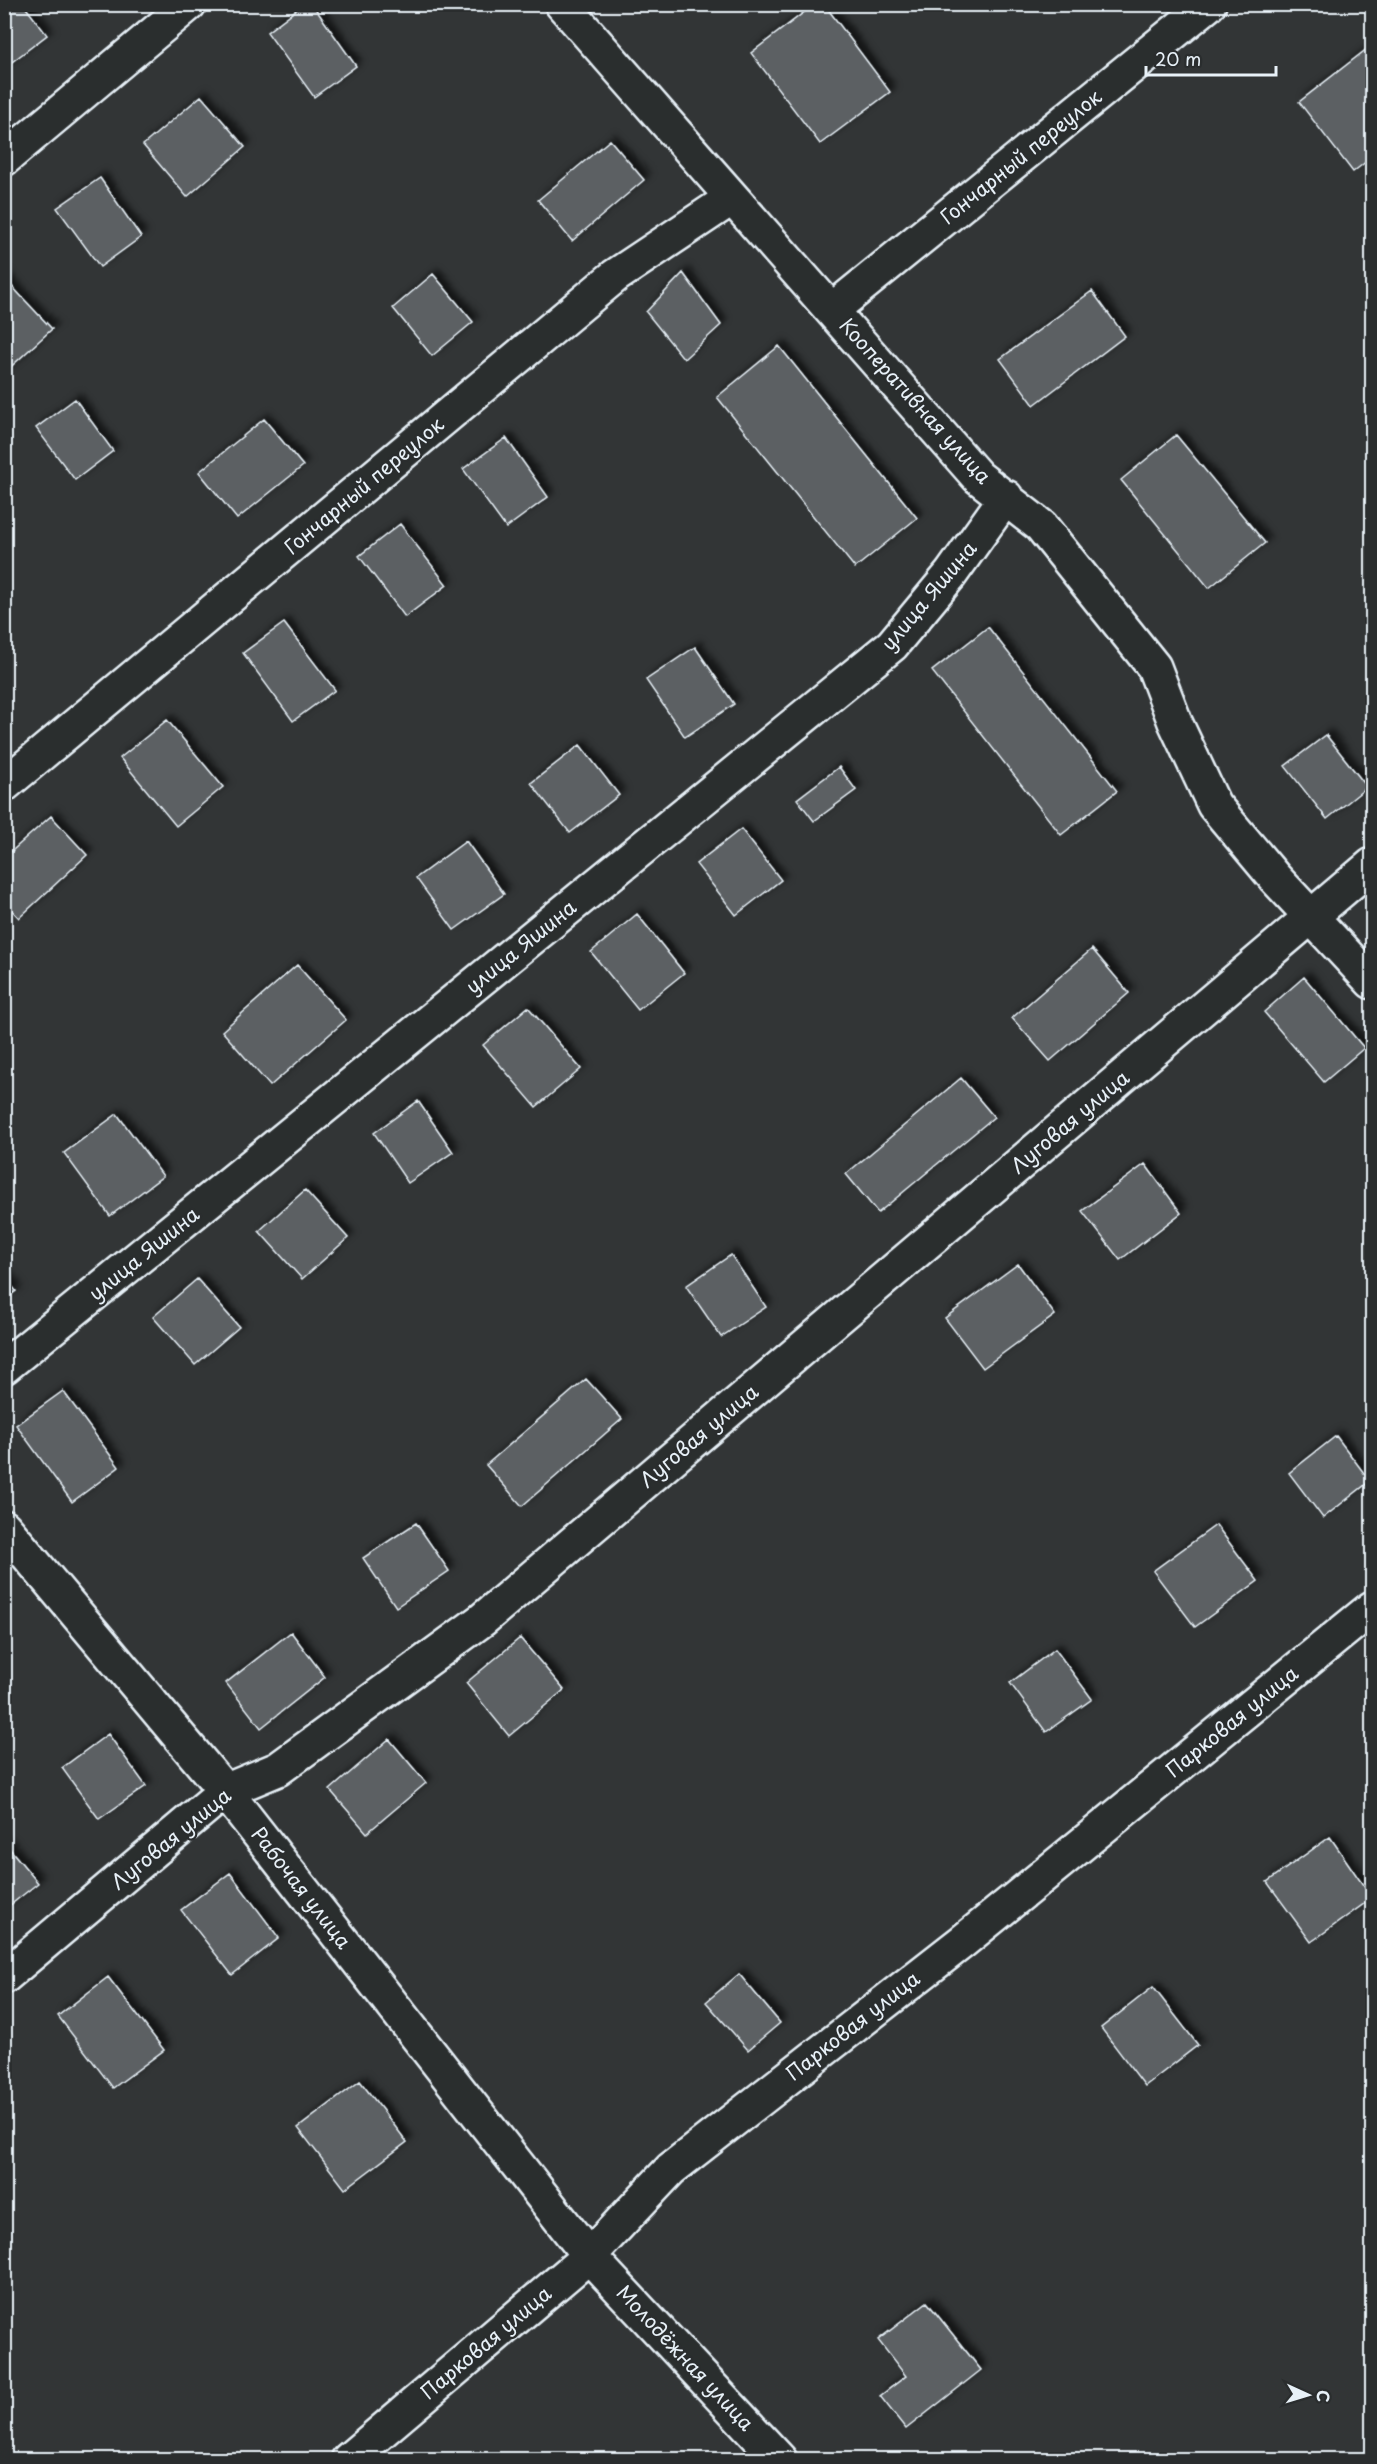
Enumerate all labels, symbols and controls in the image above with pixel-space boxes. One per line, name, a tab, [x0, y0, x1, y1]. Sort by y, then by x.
scale bar	[1146, 39, 1276, 77]
text: 20 m	[1155, 45, 1201, 72]
street label: Гончарный переулок	[933, 81, 1108, 231]
street label: Кооперативная улица	[833, 311, 999, 490]
street label: Гончарный переулок	[277, 409, 450, 561]
street label: улица Яшина	[873, 534, 983, 657]
street label: улица Яшина	[458, 892, 583, 1000]
street label: Луговая улица	[1003, 1062, 1136, 1180]
street label: улица Яшина	[81, 1199, 206, 1307]
street label: Луговая улица	[632, 1376, 765, 1494]
street label: Парковая улица	[1159, 1658, 1304, 1784]
street label: Луговая улица	[104, 1780, 237, 1896]
street label: Рабочая улица	[245, 1820, 359, 1955]
street label: Парковая улица	[779, 1963, 926, 2087]
street label: Парковая улица	[413, 2278, 558, 2406]
street label: Молодёжная улица	[610, 2278, 762, 2437]
north arrow	[1278, 2365, 1338, 2425]
text: С	[1312, 2389, 1336, 2403]

